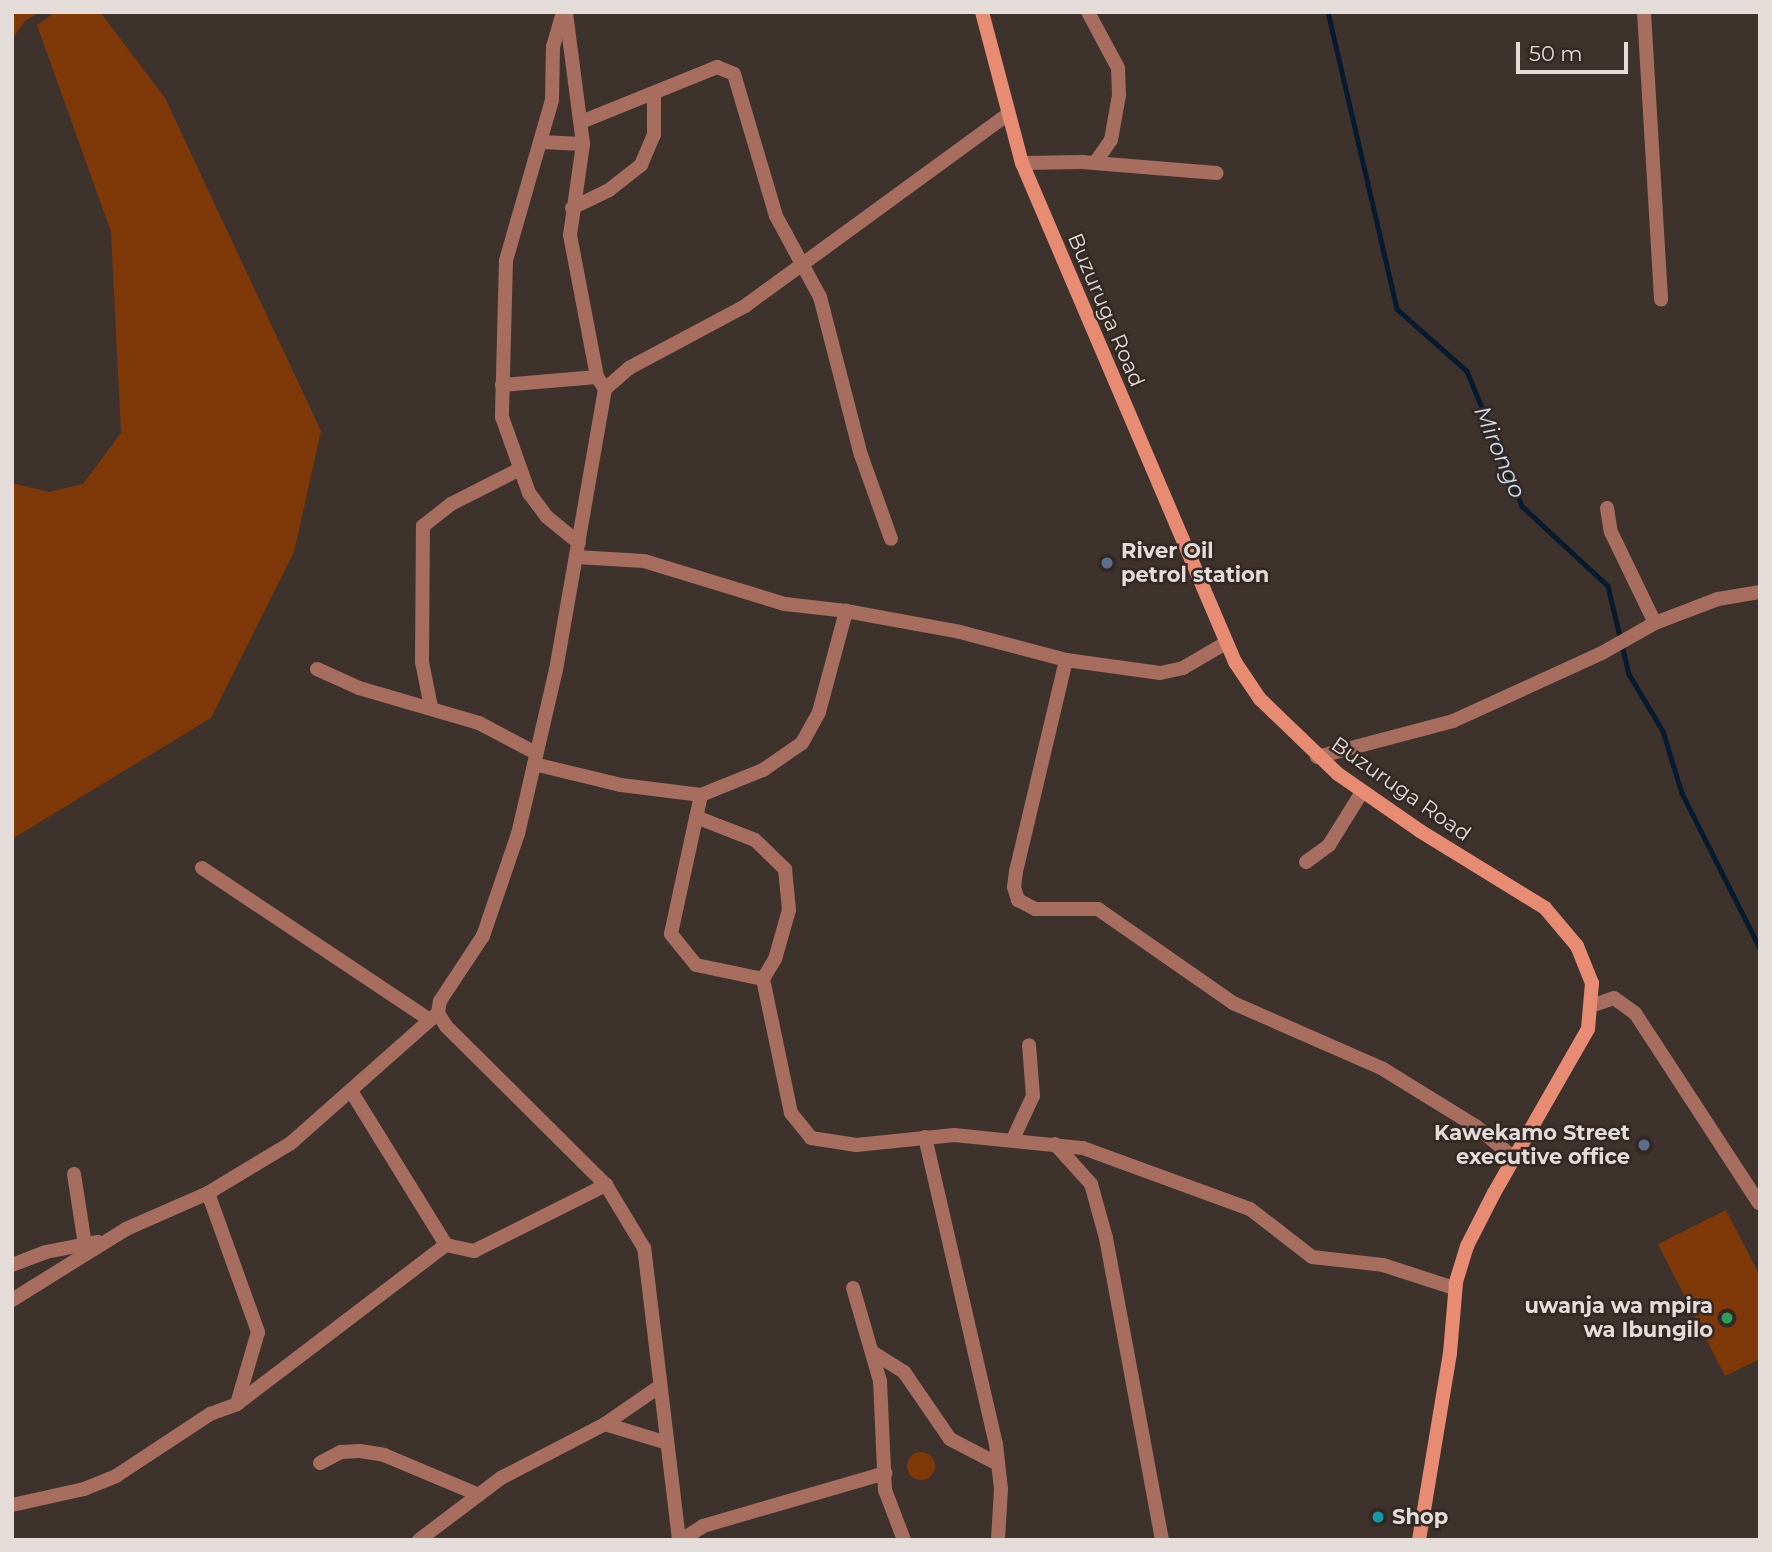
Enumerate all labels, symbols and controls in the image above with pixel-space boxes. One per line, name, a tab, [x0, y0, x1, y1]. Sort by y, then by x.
scale bar	[1520, 28, 1632, 72]
text: 50 m	[1529, 41, 1583, 66]
street label: Buzuruga Road	[1062, 229, 1150, 391]
water label: Mirongo	[1468, 402, 1532, 502]
place label: River Oil petrol station	[1121, 538, 1269, 588]
marker: River Oil petrol station	[1099, 555, 1115, 571]
street label: Buzuruga Road	[1326, 732, 1476, 846]
place label: Kawekamo Street executive office	[1434, 1120, 1630, 1170]
marker: Kawekamo Street executive office	[1636, 1137, 1652, 1153]
place label: uwanja wa mpira wa Ibungilo	[1524, 1293, 1713, 1343]
marker: uwanja wa mpira wa Ibungilo	[1719, 1310, 1735, 1326]
place label: Shop	[1392, 1504, 1448, 1530]
marker: Shop	[1370, 1509, 1386, 1525]

